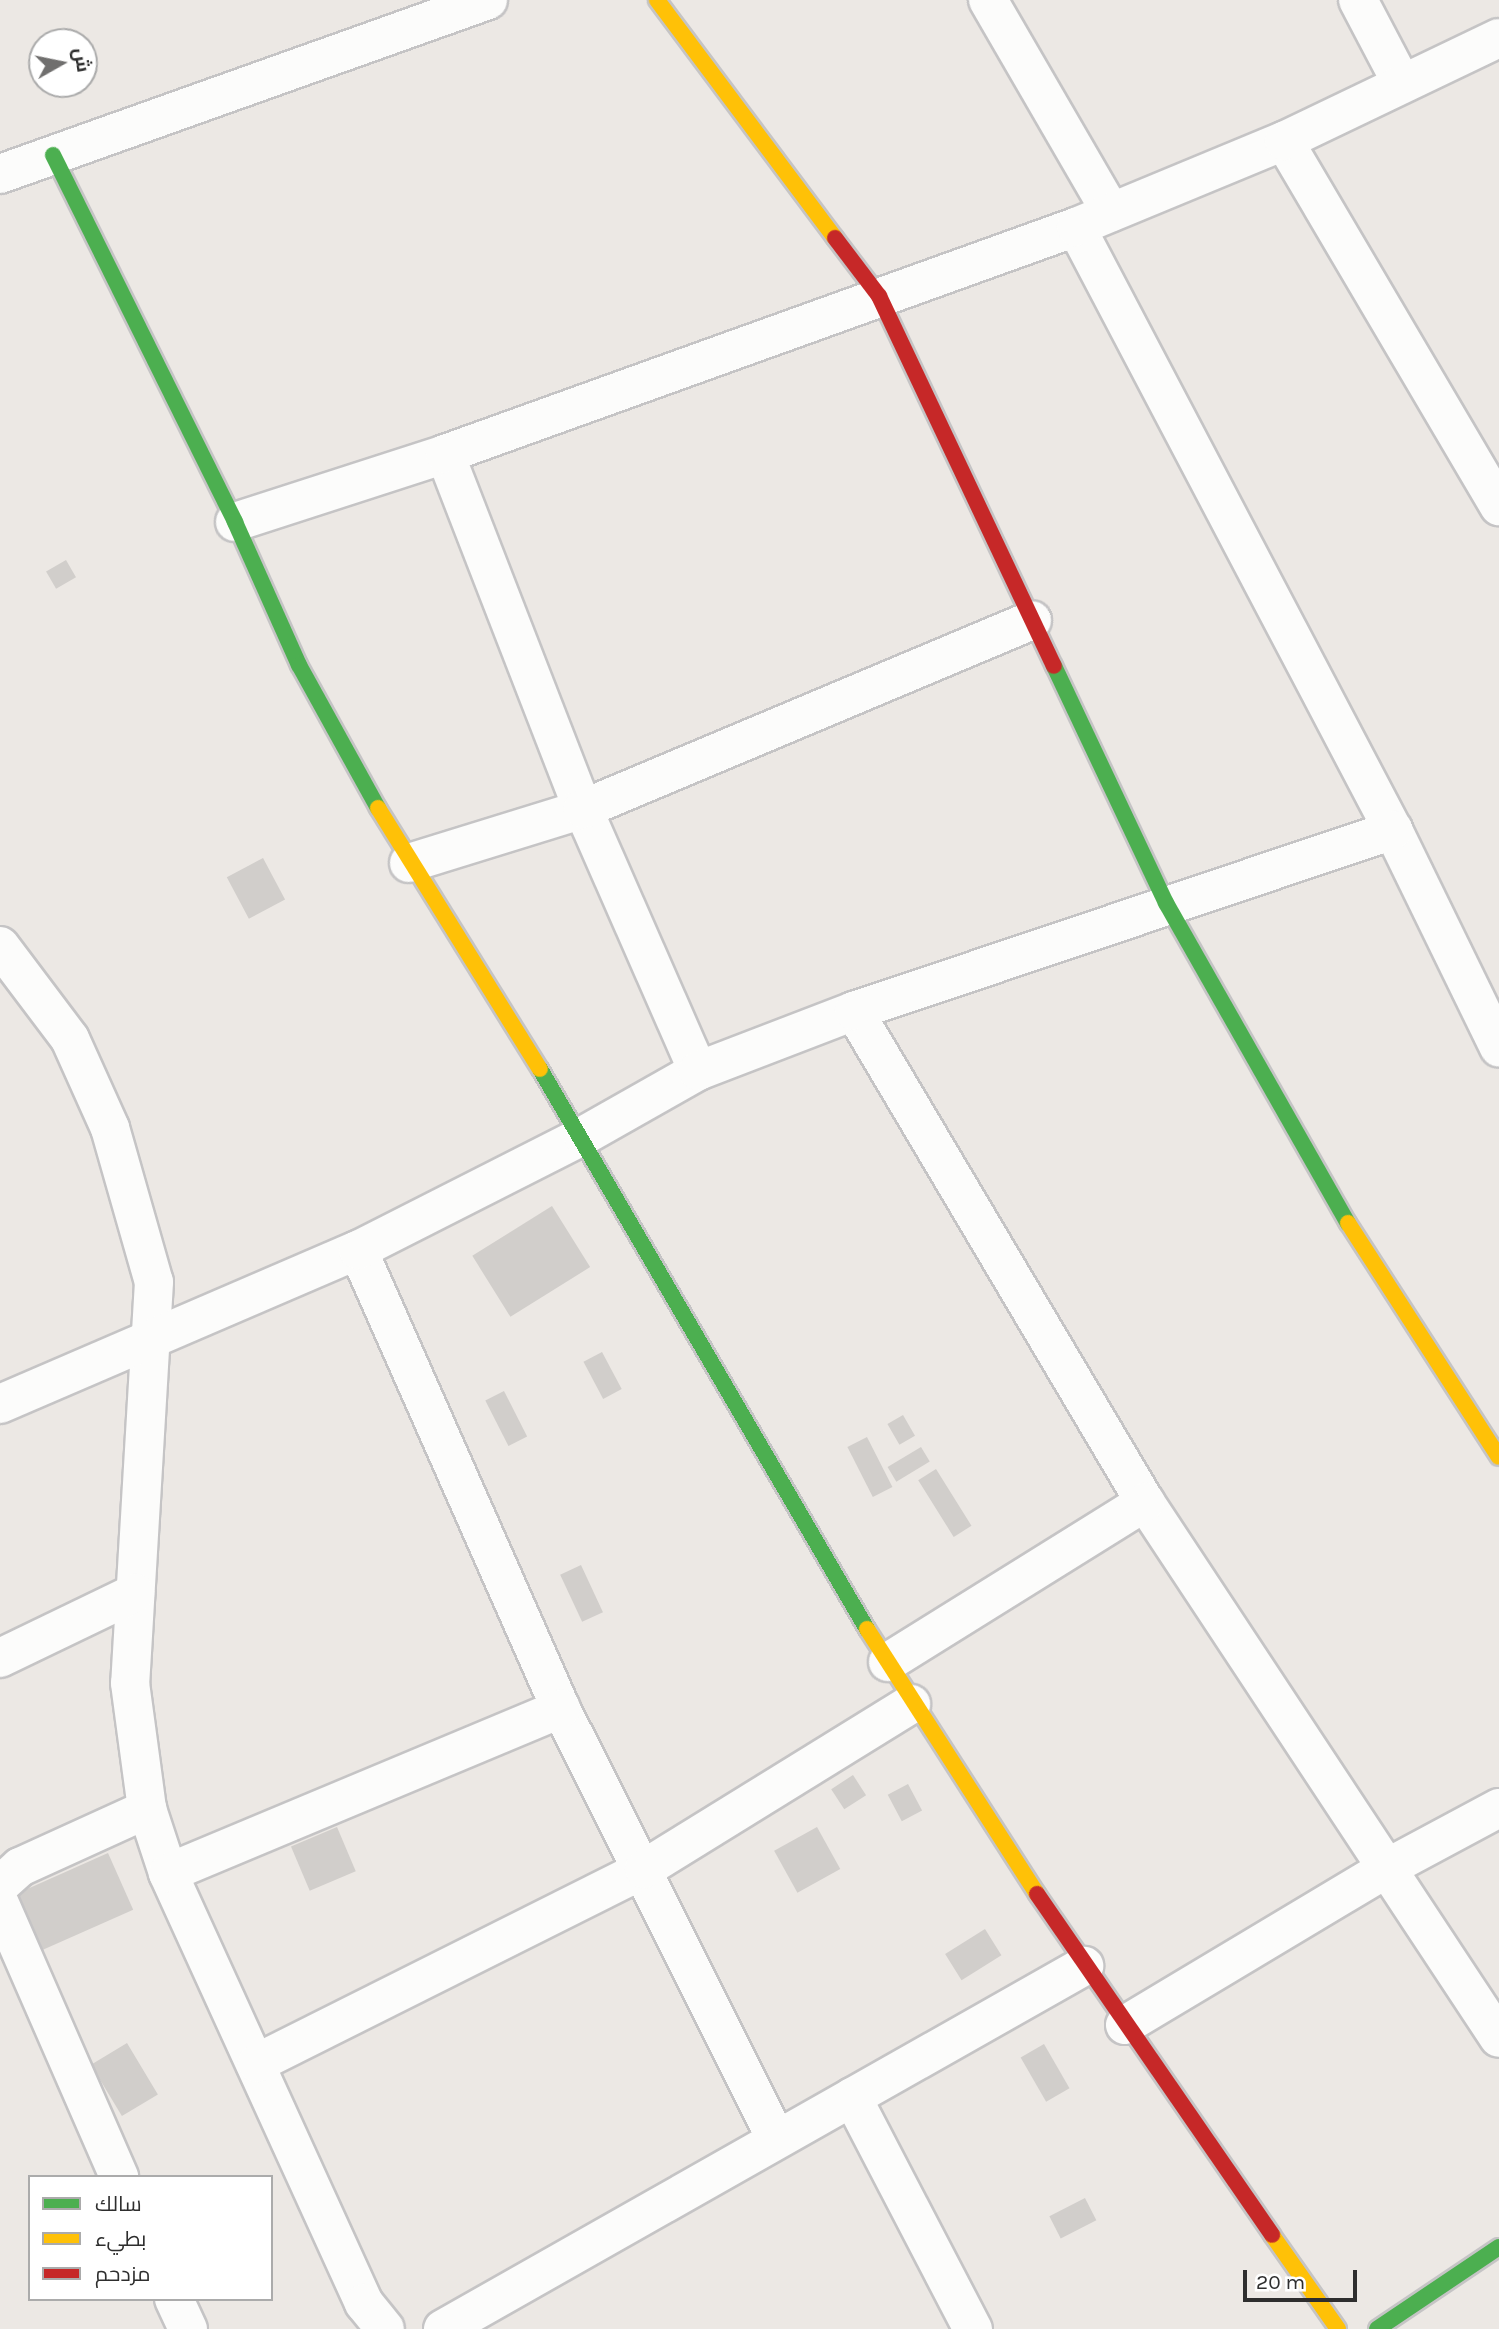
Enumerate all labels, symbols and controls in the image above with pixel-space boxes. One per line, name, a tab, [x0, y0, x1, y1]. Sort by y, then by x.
north arrow	[28, 28, 98, 98]
text: ش	[69, 46, 95, 74]
legend	[28, 2175, 273, 2301]
text: سالك	[95, 2192, 142, 2216]
text: بطيء	[95, 2227, 146, 2251]
scale bar	[1247, 2256, 1361, 2300]
text: مزدحم	[95, 2262, 150, 2286]
text: 20 m	[1256, 2270, 1305, 2294]

